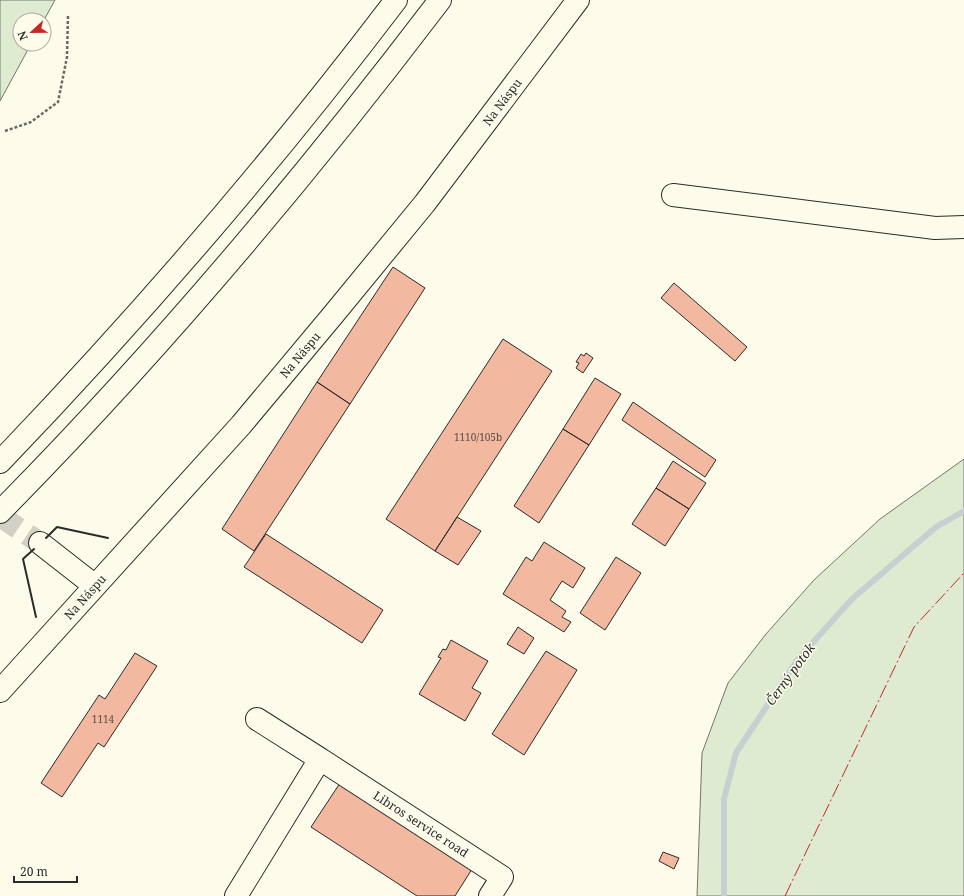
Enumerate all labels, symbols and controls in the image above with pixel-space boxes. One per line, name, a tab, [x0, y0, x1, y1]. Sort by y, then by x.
north arrow	[12, 12, 52, 52]
text: N	[14, 29, 31, 43]
street label: Na Náspu	[479, 74, 526, 129]
street label: Na Náspu	[276, 328, 325, 382]
house number: 1110/105b	[454, 430, 502, 444]
street label: Na Náspu	[60, 570, 110, 623]
water label: Černý potok	[761, 639, 819, 709]
house number: 1114	[92, 712, 115, 726]
street label: Libros service road	[370, 787, 472, 861]
scale bar	[14, 858, 77, 884]
text: 20 m	[20, 863, 48, 880]

